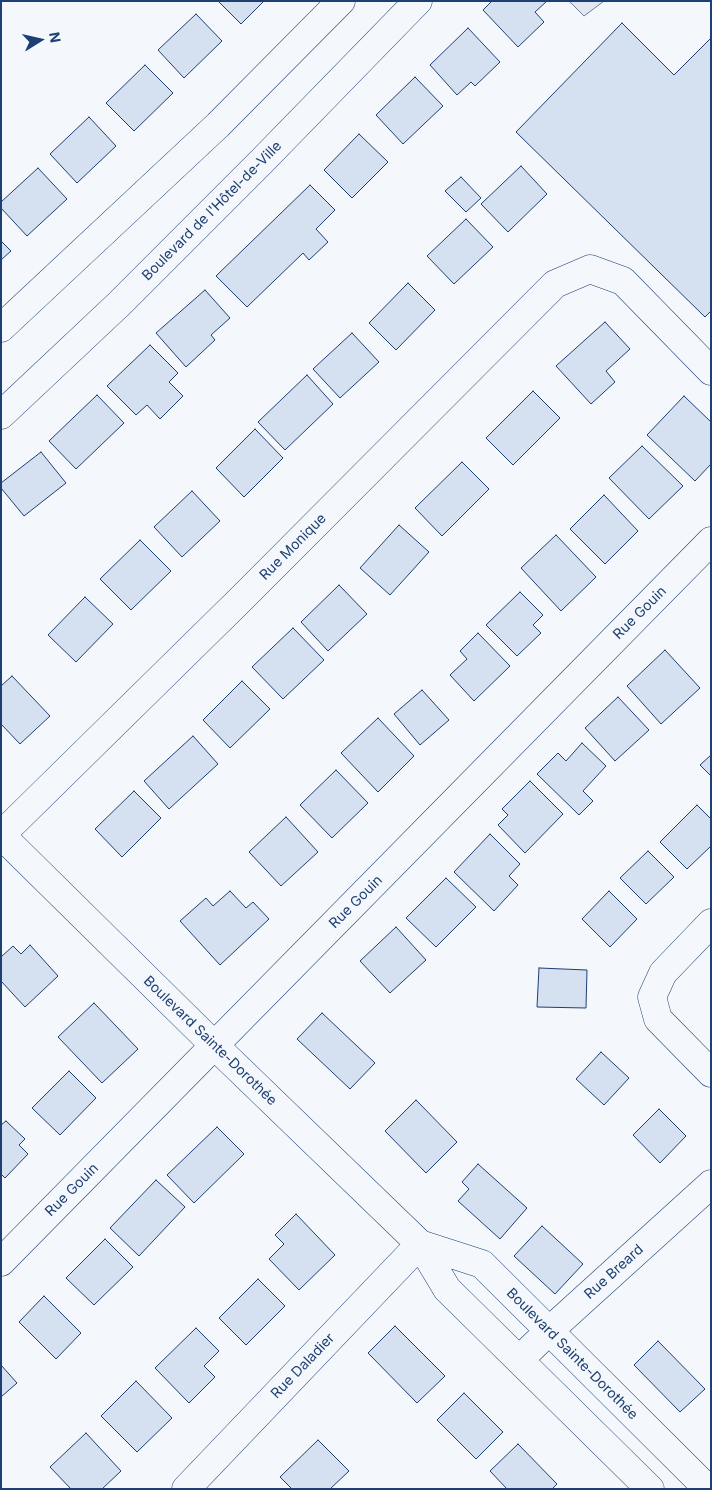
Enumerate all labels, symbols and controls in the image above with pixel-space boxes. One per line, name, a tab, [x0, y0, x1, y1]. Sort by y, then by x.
north arrow	[15, 15, 65, 65]
text: N	[46, 31, 65, 44]
street label: Boulevard de l'Hôtel-de-Ville	[139, 138, 285, 284]
street label: Rue Monique	[256, 510, 330, 584]
street label: Rue Gouin	[610, 583, 670, 643]
street label: Rue Gouin	[326, 872, 386, 932]
street label: Boulevard Sainte-Dorothée	[140, 973, 280, 1109]
street label: Rue Gouin	[42, 1160, 102, 1220]
street label: Rue Breard	[581, 1241, 647, 1303]
street label: Boulevard Sainte-Dorothée	[503, 1285, 641, 1423]
street label: Rue Daladier	[268, 1330, 338, 1402]

